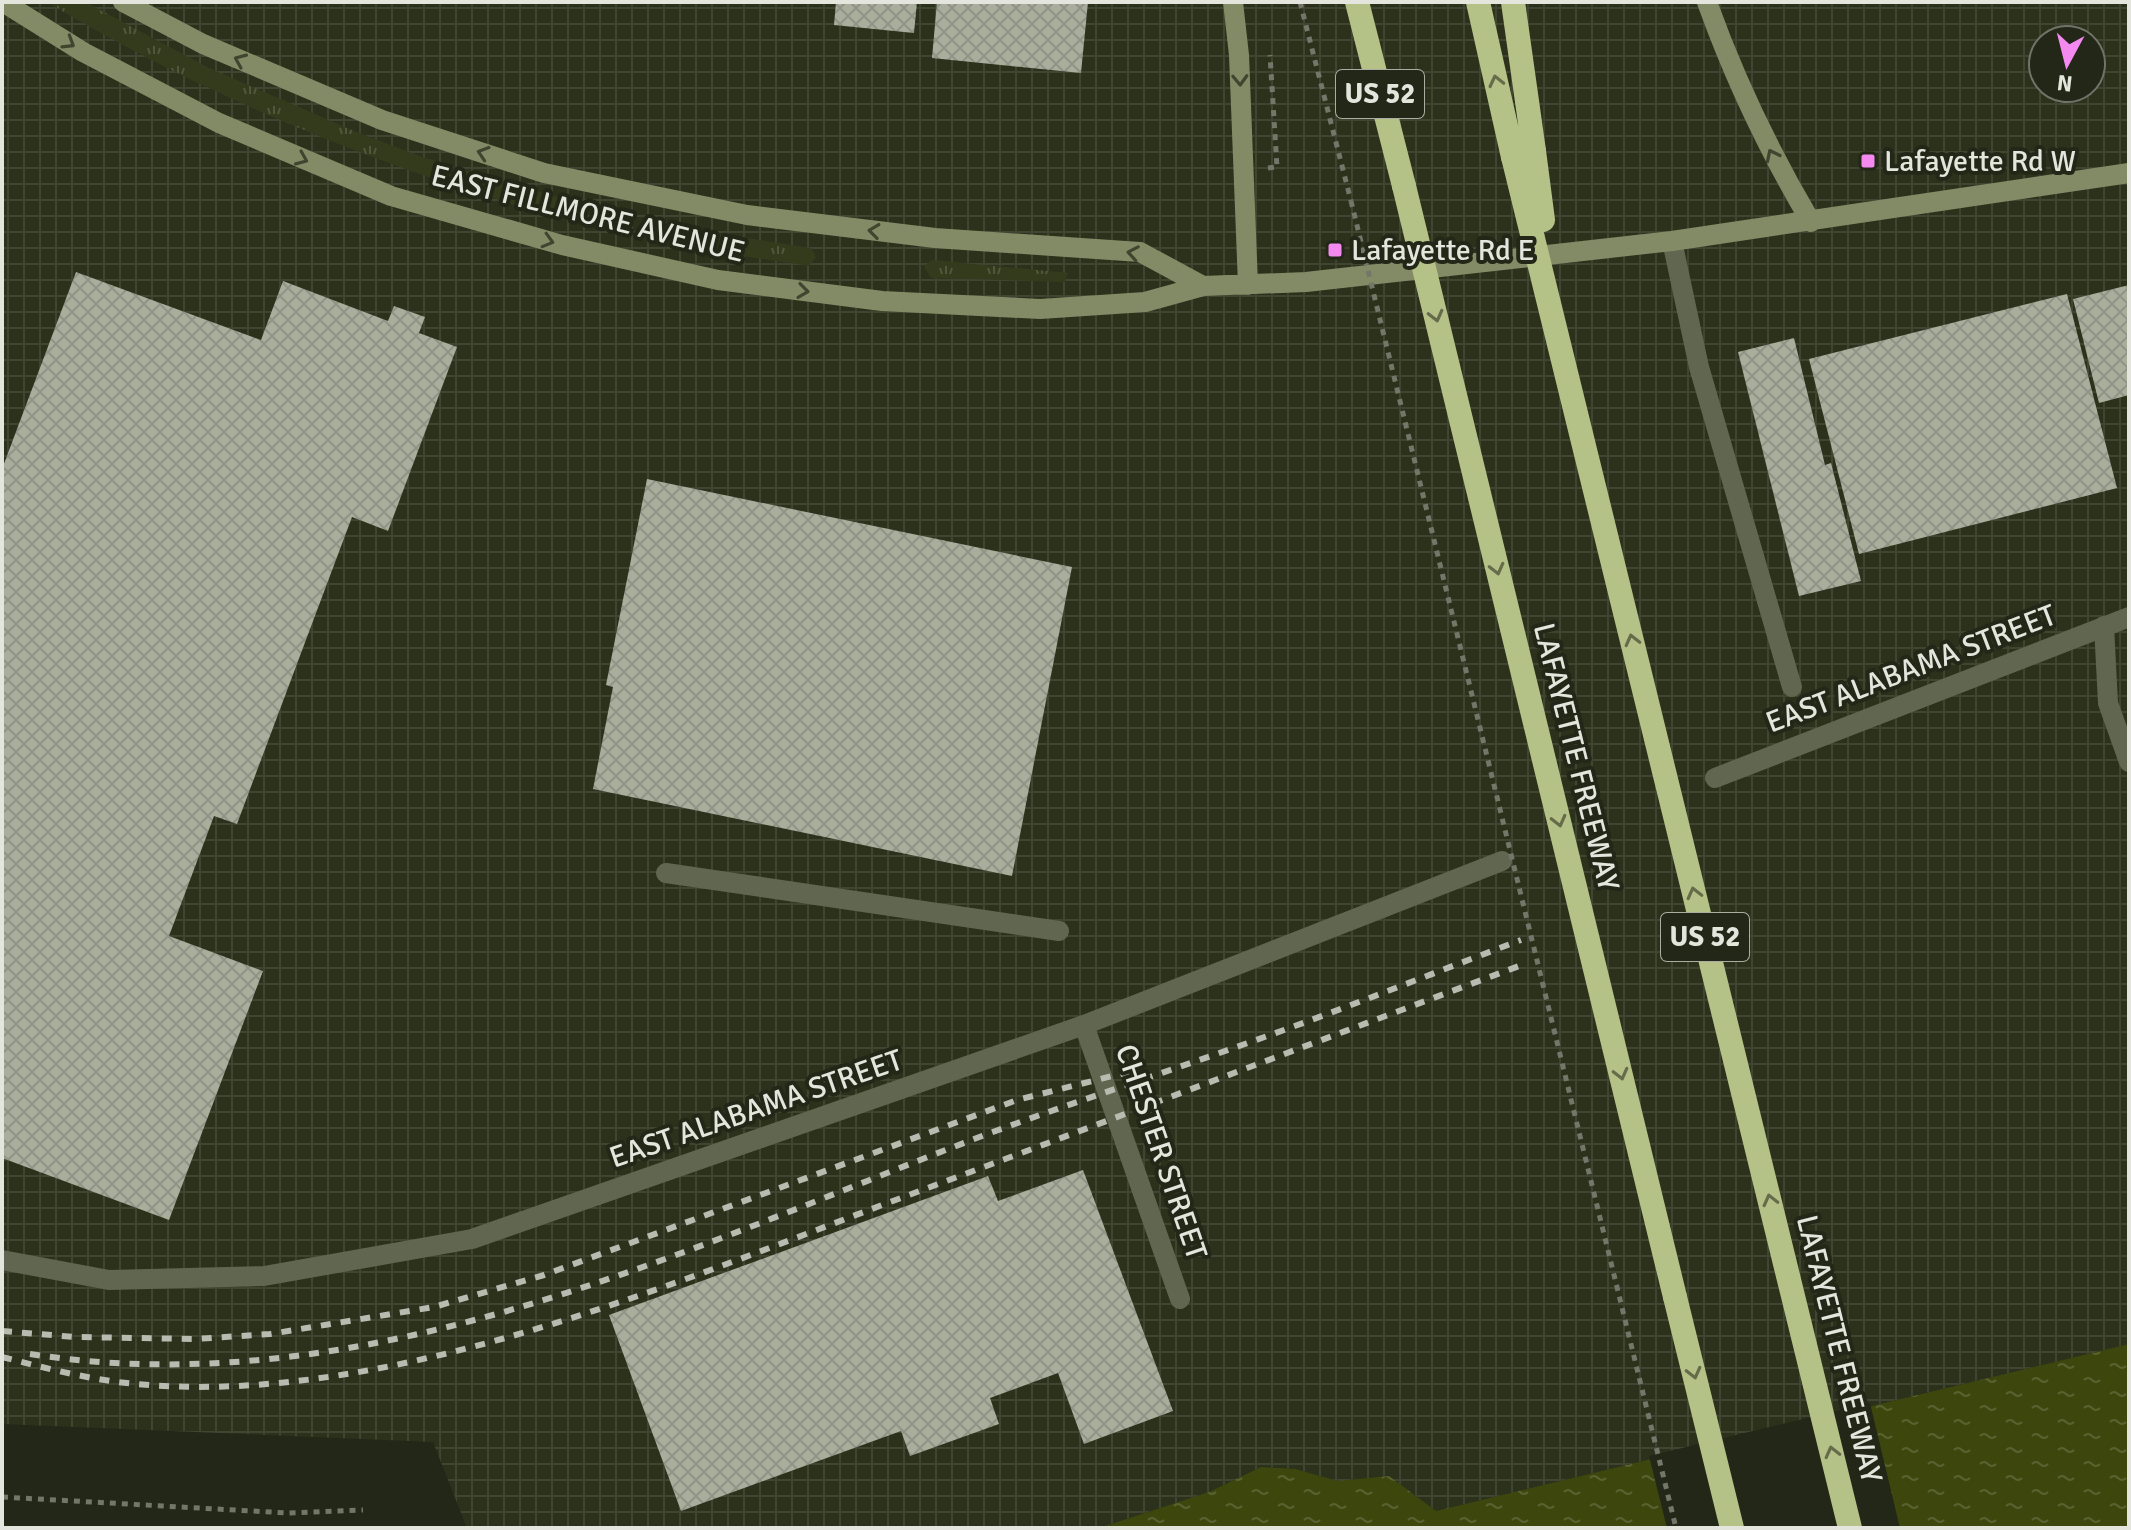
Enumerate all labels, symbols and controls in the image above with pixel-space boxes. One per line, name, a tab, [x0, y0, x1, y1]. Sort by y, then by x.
north arrow	[2027, 24, 2107, 104]
one-way arrow	[60, 34, 75, 49]
one-way arrow	[234, 53, 249, 69]
text: N	[2055, 69, 2074, 98]
road number: US 52	[1336, 70, 1424, 118]
one-way arrow	[1232, 74, 1249, 87]
one-way arrow	[1488, 74, 1505, 88]
place label: Lafayette Rd W	[1884, 143, 2076, 180]
one-way arrow	[477, 146, 490, 162]
one-way arrow	[1767, 148, 1782, 163]
one-way arrow	[294, 149, 308, 165]
marker: Lafayette Rd W	[1859, 152, 1877, 170]
street label: EAST FILLMORE AVENUE	[427, 157, 749, 271]
one-way arrow	[868, 222, 881, 239]
one-way arrow	[541, 232, 555, 248]
place label: Lafayette Rd E	[1351, 232, 1535, 269]
marker: Lafayette Rd E	[1326, 241, 1344, 259]
one-way arrow	[1127, 246, 1140, 263]
one-way arrow	[797, 283, 810, 300]
one-way arrow	[1427, 309, 1444, 323]
one-way arrow	[1488, 561, 1505, 575]
street label: EAST ALABAMA STREET	[1761, 597, 2061, 741]
street label: LAFAYETTE FREEWAY	[1525, 619, 1627, 895]
one-way arrow	[1625, 634, 1642, 648]
one-way arrow	[1550, 814, 1567, 828]
one-way arrow	[1687, 886, 1704, 900]
road number: US 52	[1661, 913, 1749, 961]
street label: CHESTER STREET	[1107, 1040, 1215, 1265]
street label: EAST ALABAMA STREET	[605, 1041, 908, 1177]
one-way arrow	[1611, 1067, 1628, 1080]
one-way arrow	[1762, 1193, 1779, 1207]
street label: LAFAYETTE FREEWAY	[1788, 1211, 1890, 1487]
one-way arrow	[1684, 1365, 1701, 1379]
one-way arrow	[1824, 1446, 1841, 1460]

